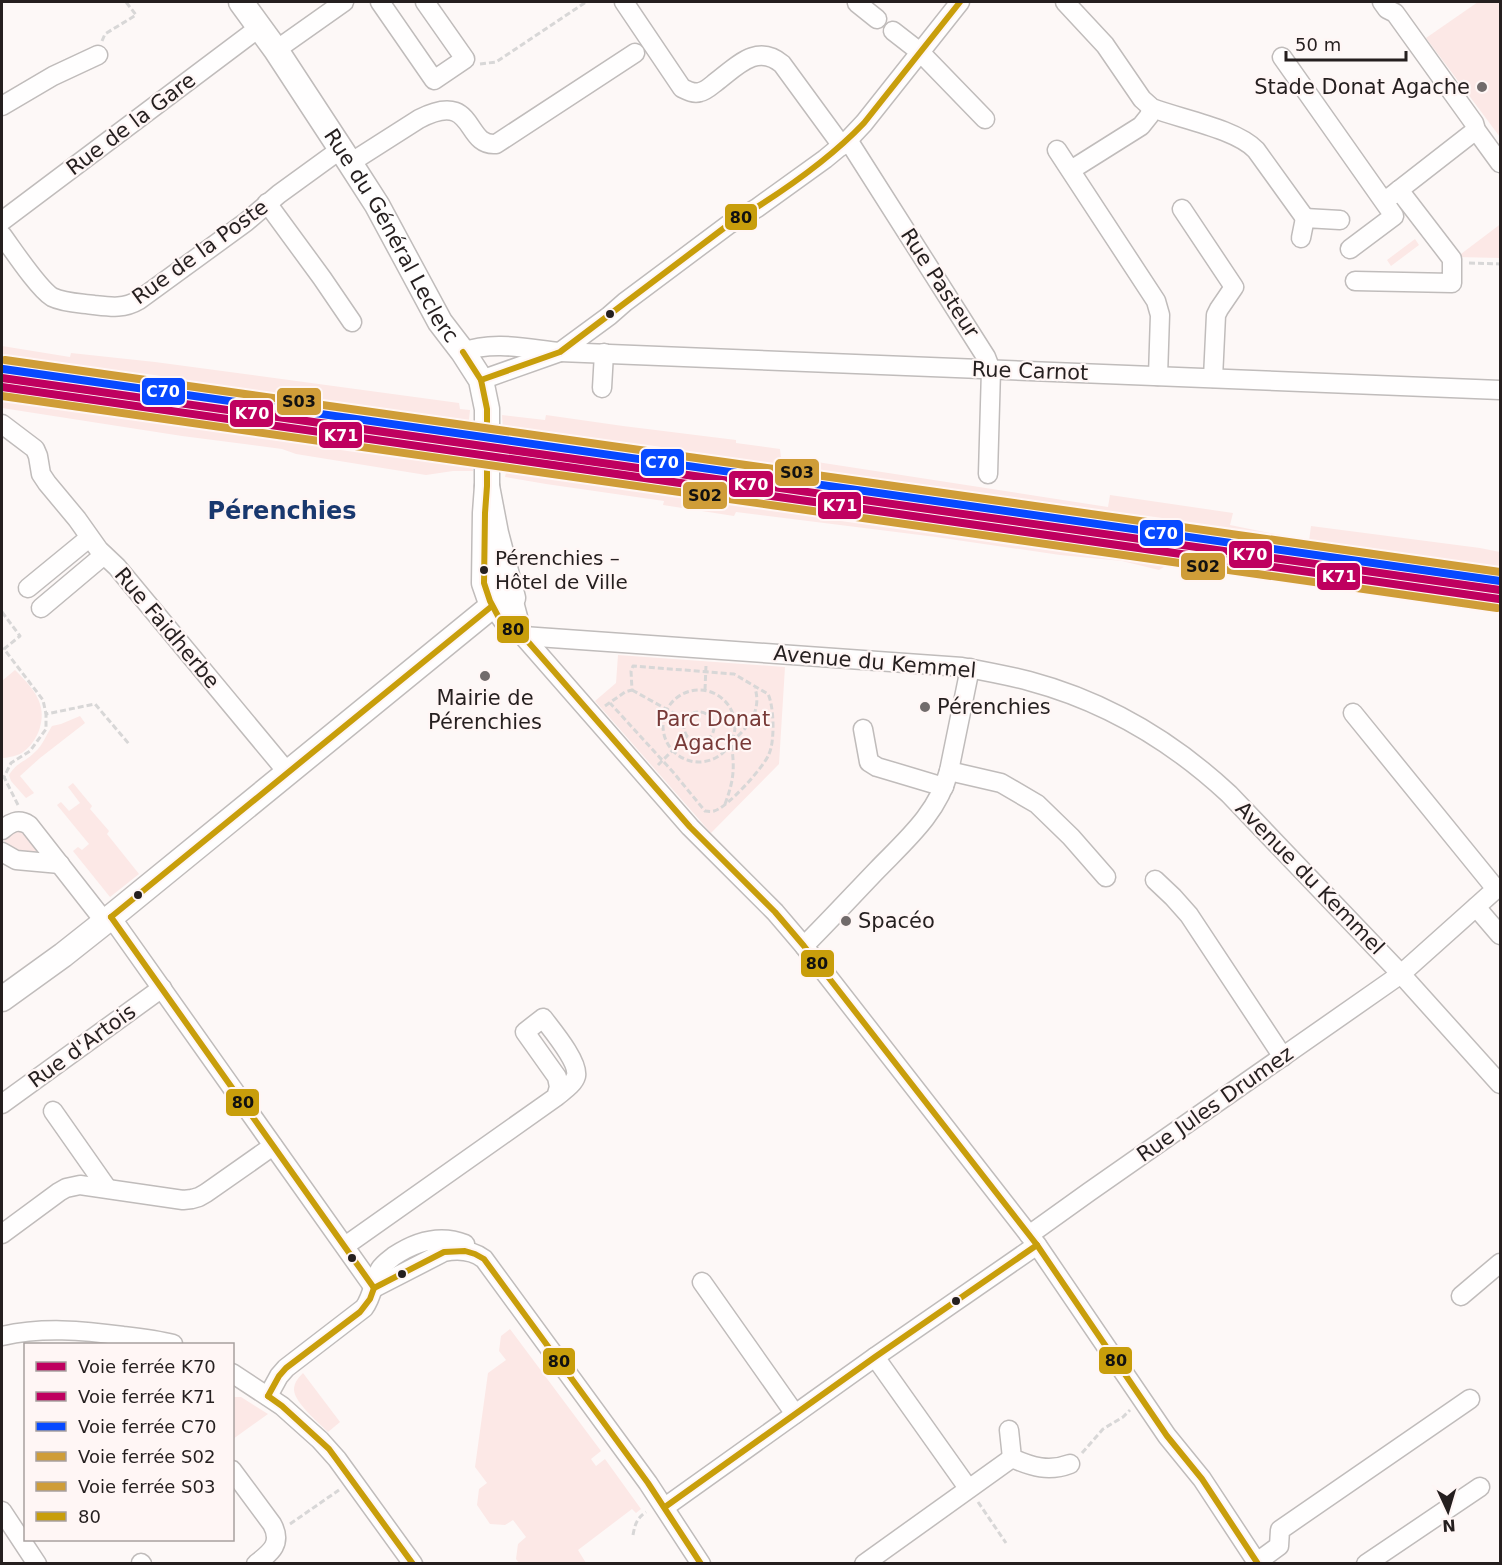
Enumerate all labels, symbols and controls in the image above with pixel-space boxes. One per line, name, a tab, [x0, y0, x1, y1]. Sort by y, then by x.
scale bar	[1286, 24, 1406, 62]
text: 50 m	[1295, 34, 1341, 55]
street label: Rue de la Gare	[62, 68, 200, 180]
place label: Stade Donat Agache	[1254, 75, 1470, 99]
marker: Stade Donat Agache	[1475, 80, 1489, 94]
street label: Rue du Général Leclerc	[319, 124, 463, 347]
street label: Rue de la Poste	[128, 195, 272, 309]
line badge: 80	[724, 203, 758, 231]
text: 80	[730, 208, 752, 227]
street label: Rue Pasteur	[896, 224, 984, 342]
unlabelled marker	[604, 308, 616, 320]
street label: Rue Carnot	[971, 357, 1089, 385]
line badge: C70	[141, 377, 186, 406]
text: C70	[146, 382, 180, 401]
line badge: S03	[276, 387, 322, 416]
text: S03	[282, 392, 316, 411]
line badge: K70	[229, 399, 274, 428]
text: K70	[235, 404, 269, 423]
line badge: K71	[318, 421, 363, 449]
text: K71	[324, 426, 358, 445]
line badge: C70	[640, 448, 685, 477]
text: C70	[645, 453, 679, 472]
line badge: S03	[774, 458, 820, 487]
text: S03	[780, 463, 814, 482]
line badge: K70	[728, 470, 774, 498]
text: K70	[734, 475, 768, 494]
line badge: S02	[682, 481, 728, 510]
text: S02	[688, 486, 722, 505]
line badge: K71	[817, 491, 862, 520]
text: K71	[823, 496, 857, 515]
district label: Pérenchies	[207, 497, 357, 525]
line badge: C70	[1139, 519, 1184, 547]
text: C70	[1144, 524, 1178, 543]
line badge: K70	[1228, 540, 1273, 569]
text: K70	[1233, 545, 1267, 564]
place label: Pérenchies – Hôtel de Ville	[495, 546, 628, 594]
line badge: S02	[1180, 552, 1226, 581]
text: S02	[1186, 557, 1220, 576]
line badge: K71	[1316, 562, 1361, 591]
street label: Rue Faidherbe	[110, 563, 224, 693]
marker: Pérenchies – Hôtel de Ville	[478, 564, 490, 576]
text: K71	[1322, 567, 1356, 586]
line badge: 80	[496, 615, 530, 644]
text: 80	[502, 620, 524, 639]
street label: Avenue du Kemmel	[773, 641, 977, 683]
marker: Mairie de Pérenchies	[478, 669, 492, 683]
place label: Mairie de Pérenchies	[428, 686, 542, 734]
place label: Pérenchies	[937, 695, 1051, 719]
marker: Pérenchies	[918, 700, 932, 714]
park label: Parc Donat Agache	[656, 707, 770, 755]
street label: Avenue du Kemmel	[1231, 797, 1389, 959]
unlabelled marker	[132, 889, 144, 901]
place label: Spacéo	[858, 909, 935, 933]
marker: Spacéo	[839, 914, 853, 928]
line badge: 80	[800, 949, 835, 978]
text: 80	[806, 954, 828, 973]
street label: Rue d'Artois	[24, 999, 140, 1093]
street label: Rue Jules Drumez	[1132, 1041, 1298, 1167]
line badge: 80	[225, 1088, 260, 1117]
text: 80	[232, 1093, 254, 1112]
unlabelled marker	[346, 1252, 358, 1264]
unlabelled marker	[396, 1268, 408, 1280]
unlabelled marker	[950, 1295, 962, 1307]
legend	[24, 1343, 234, 1541]
line badge: 80	[1098, 1346, 1133, 1375]
line badge: 80	[542, 1347, 576, 1376]
text: 80	[1105, 1351, 1127, 1370]
text: 80	[548, 1352, 570, 1371]
text: Voie ferrée K70	[78, 1356, 216, 1377]
text: Voie ferrée K71	[78, 1386, 216, 1407]
text: Voie ferrée C70	[78, 1416, 217, 1437]
text: Voie ferrée S02	[78, 1446, 215, 1467]
text: Voie ferrée S03	[78, 1476, 215, 1497]
north arrow	[1418, 1481, 1478, 1541]
text: 80	[78, 1506, 101, 1527]
text: N	[1442, 1516, 1456, 1535]

